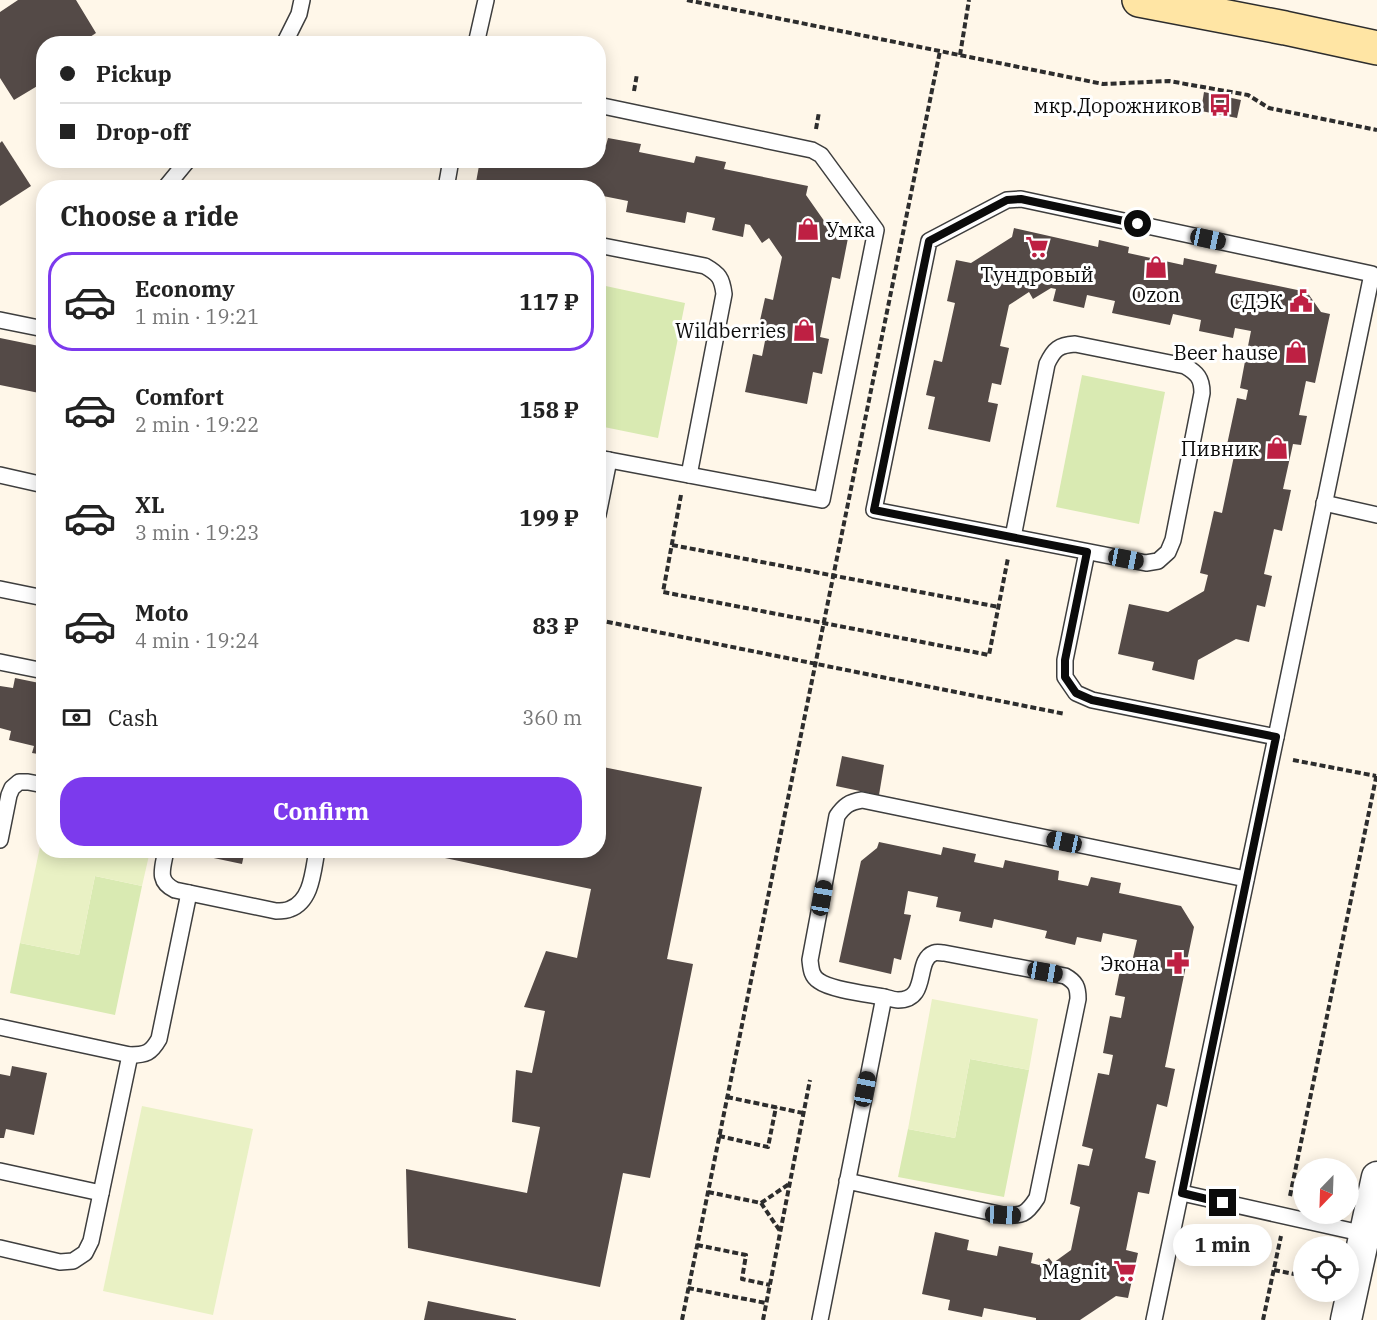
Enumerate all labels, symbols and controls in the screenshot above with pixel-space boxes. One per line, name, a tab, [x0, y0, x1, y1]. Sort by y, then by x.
text: Pickup	[96, 59, 172, 88]
place label: мкр.Дорожников	[1034, 92, 1202, 119]
bus stop icon: мкр.Дорожников	[1207, 92, 1233, 118]
text: Drop-off	[96, 117, 190, 146]
text: Choose a ride	[60, 198, 239, 233]
route start	[1124, 210, 1151, 237]
shop icon: Умка	[795, 216, 821, 242]
place label: Умка	[826, 216, 876, 243]
car	[1189, 226, 1227, 252]
supermarket icon: Тундровый	[1024, 234, 1050, 260]
shop icon: Ozon	[1143, 254, 1169, 280]
place label: Тундровый	[980, 261, 1094, 288]
text: Economy	[135, 274, 235, 303]
icon: car	[63, 275, 117, 329]
place label: Ozon	[1132, 281, 1180, 308]
text: 117 ₽	[519, 287, 579, 316]
place label: СДЭК	[1230, 288, 1283, 315]
public building icon: СДЭК	[1288, 288, 1314, 314]
text: 1 min · 19:21	[135, 303, 259, 330]
place label: Wildberries	[675, 317, 786, 344]
shop icon: Wildberries	[791, 317, 817, 343]
place label: Beer hause	[1174, 339, 1278, 366]
shop icon: Beer hause	[1283, 339, 1309, 365]
text: Comfort	[135, 382, 224, 411]
icon: car	[63, 383, 117, 437]
text: 158 ₽	[519, 395, 579, 424]
text: 2 min · 19:22	[135, 411, 259, 438]
place label: Пивник	[1181, 435, 1259, 462]
shop icon: Пивник	[1264, 435, 1290, 461]
text: XL	[135, 490, 165, 519]
icon: car	[63, 491, 117, 545]
text: 199 ₽	[519, 503, 579, 532]
text: 3 min · 19:23	[135, 519, 259, 546]
car	[1107, 547, 1145, 571]
text: Moto	[135, 598, 189, 627]
icon: car	[63, 599, 117, 653]
text: 83 ₽	[532, 611, 579, 640]
text: 4 min · 19:24	[135, 627, 259, 654]
icon: cash	[60, 701, 93, 734]
text: Cash	[108, 703, 159, 732]
text: 360 m	[522, 704, 582, 731]
button: Confirm	[60, 777, 582, 846]
car	[1045, 829, 1083, 855]
car	[810, 879, 834, 917]
place label: Экона	[1100, 950, 1160, 977]
pharmacy icon: Экона	[1165, 950, 1191, 976]
car	[1026, 960, 1064, 984]
car	[853, 1070, 877, 1108]
north arrow	[1293, 1158, 1359, 1224]
map controls	[1293, 1158, 1359, 1302]
route end	[1209, 1189, 1236, 1216]
car	[985, 1205, 1021, 1225]
callout: 1 min	[1174, 1224, 1272, 1266]
text: 1 min	[1195, 1231, 1251, 1258]
button: locate	[1293, 1236, 1359, 1302]
place label: Magnit	[1042, 1258, 1107, 1285]
supermarket icon: Magnit	[1112, 1258, 1138, 1284]

